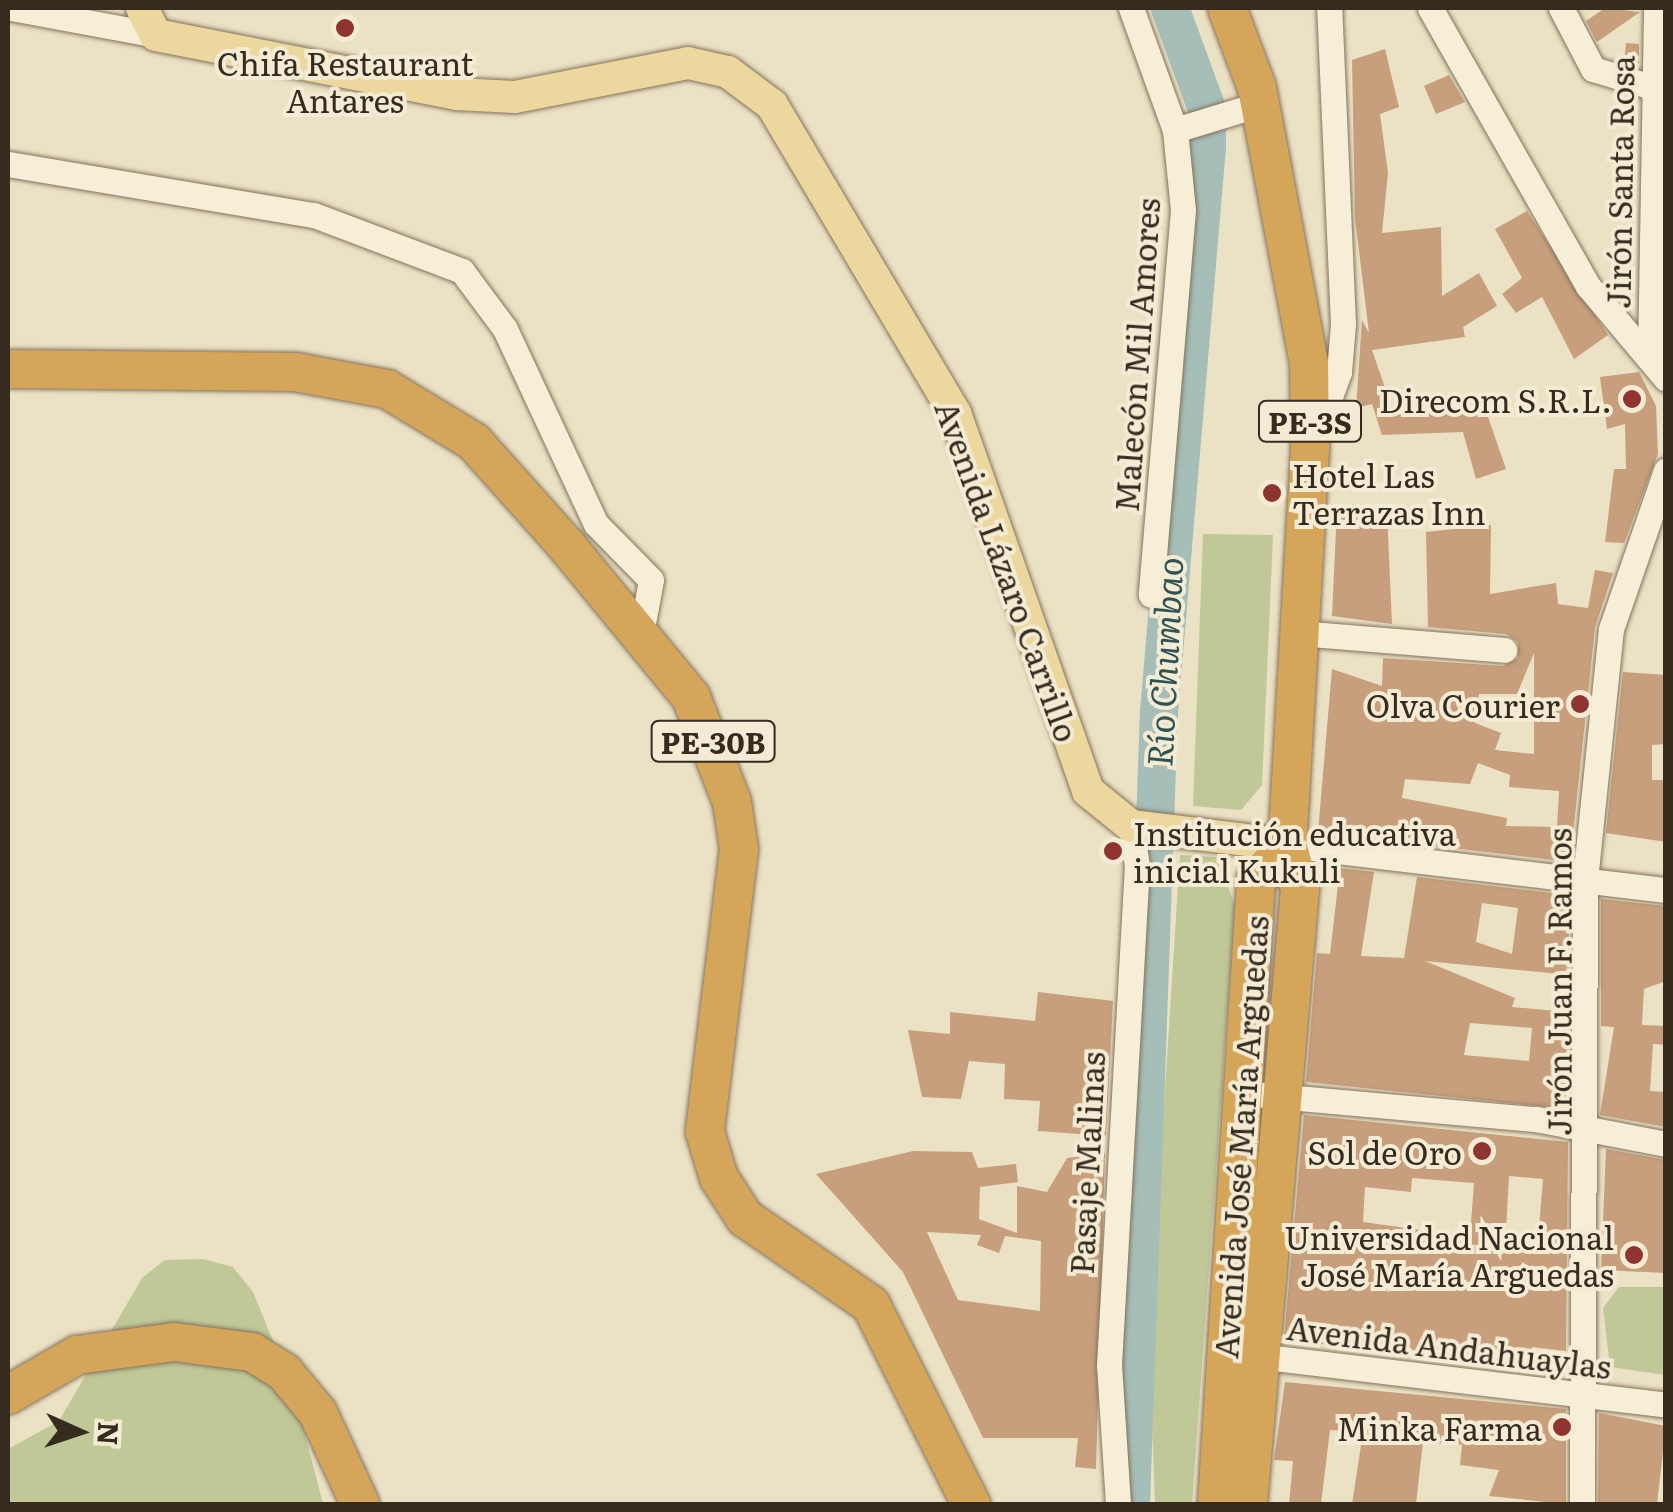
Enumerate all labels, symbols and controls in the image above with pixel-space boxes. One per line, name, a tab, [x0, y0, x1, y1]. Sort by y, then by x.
marker: Chifa Restaurant Antares	[334, 17, 356, 39]
place label: Chifa Restaurant Antares	[217, 44, 473, 119]
street label: Jirón Santa Rosa	[1598, 55, 1640, 309]
street label: Malecón Mil Amores	[1106, 197, 1166, 513]
place label: Direcom S.R.L.	[1379, 380, 1612, 418]
marker: Direcom S.R.L.	[1621, 388, 1643, 410]
street label: Avenida Lázaro Carrillo	[928, 395, 1088, 747]
road number: PE-3S	[1258, 396, 1362, 446]
place label: Hotel Las Terrazas Inn	[1292, 456, 1486, 531]
marker: Hotel Las Terrazas Inn	[1261, 482, 1283, 504]
water label: Río Chumbao	[1137, 556, 1189, 768]
place label: Olva Courier	[1366, 685, 1560, 723]
marker: Olva Courier	[1569, 693, 1591, 715]
road number: PE-30B	[650, 716, 776, 766]
place label: Institución educativa inicial Kukuli	[1133, 814, 1456, 889]
street label: Jirón Juan F. Ramos	[1539, 828, 1577, 1136]
marker: Institución educativa inicial Kukuli	[1102, 840, 1124, 862]
street label: Avenida José María Arguedas	[1205, 914, 1275, 1360]
street label: Pasaje Malinas	[1061, 1051, 1111, 1275]
place label: Sol de Oro	[1307, 1132, 1462, 1170]
marker: Sol de Oro	[1471, 1140, 1493, 1162]
place label: Universidad Nacional José María Arguedas	[1284, 1218, 1614, 1293]
marker: Universidad Nacional José María Arguedas	[1623, 1244, 1645, 1266]
street label: Avenida Andahuaylas	[1285, 1307, 1613, 1385]
north arrow	[30, 1382, 130, 1482]
place label: Minka Farma	[1336, 1408, 1542, 1446]
marker: Minka Farma	[1551, 1416, 1573, 1438]
text: N	[88, 1421, 132, 1446]

